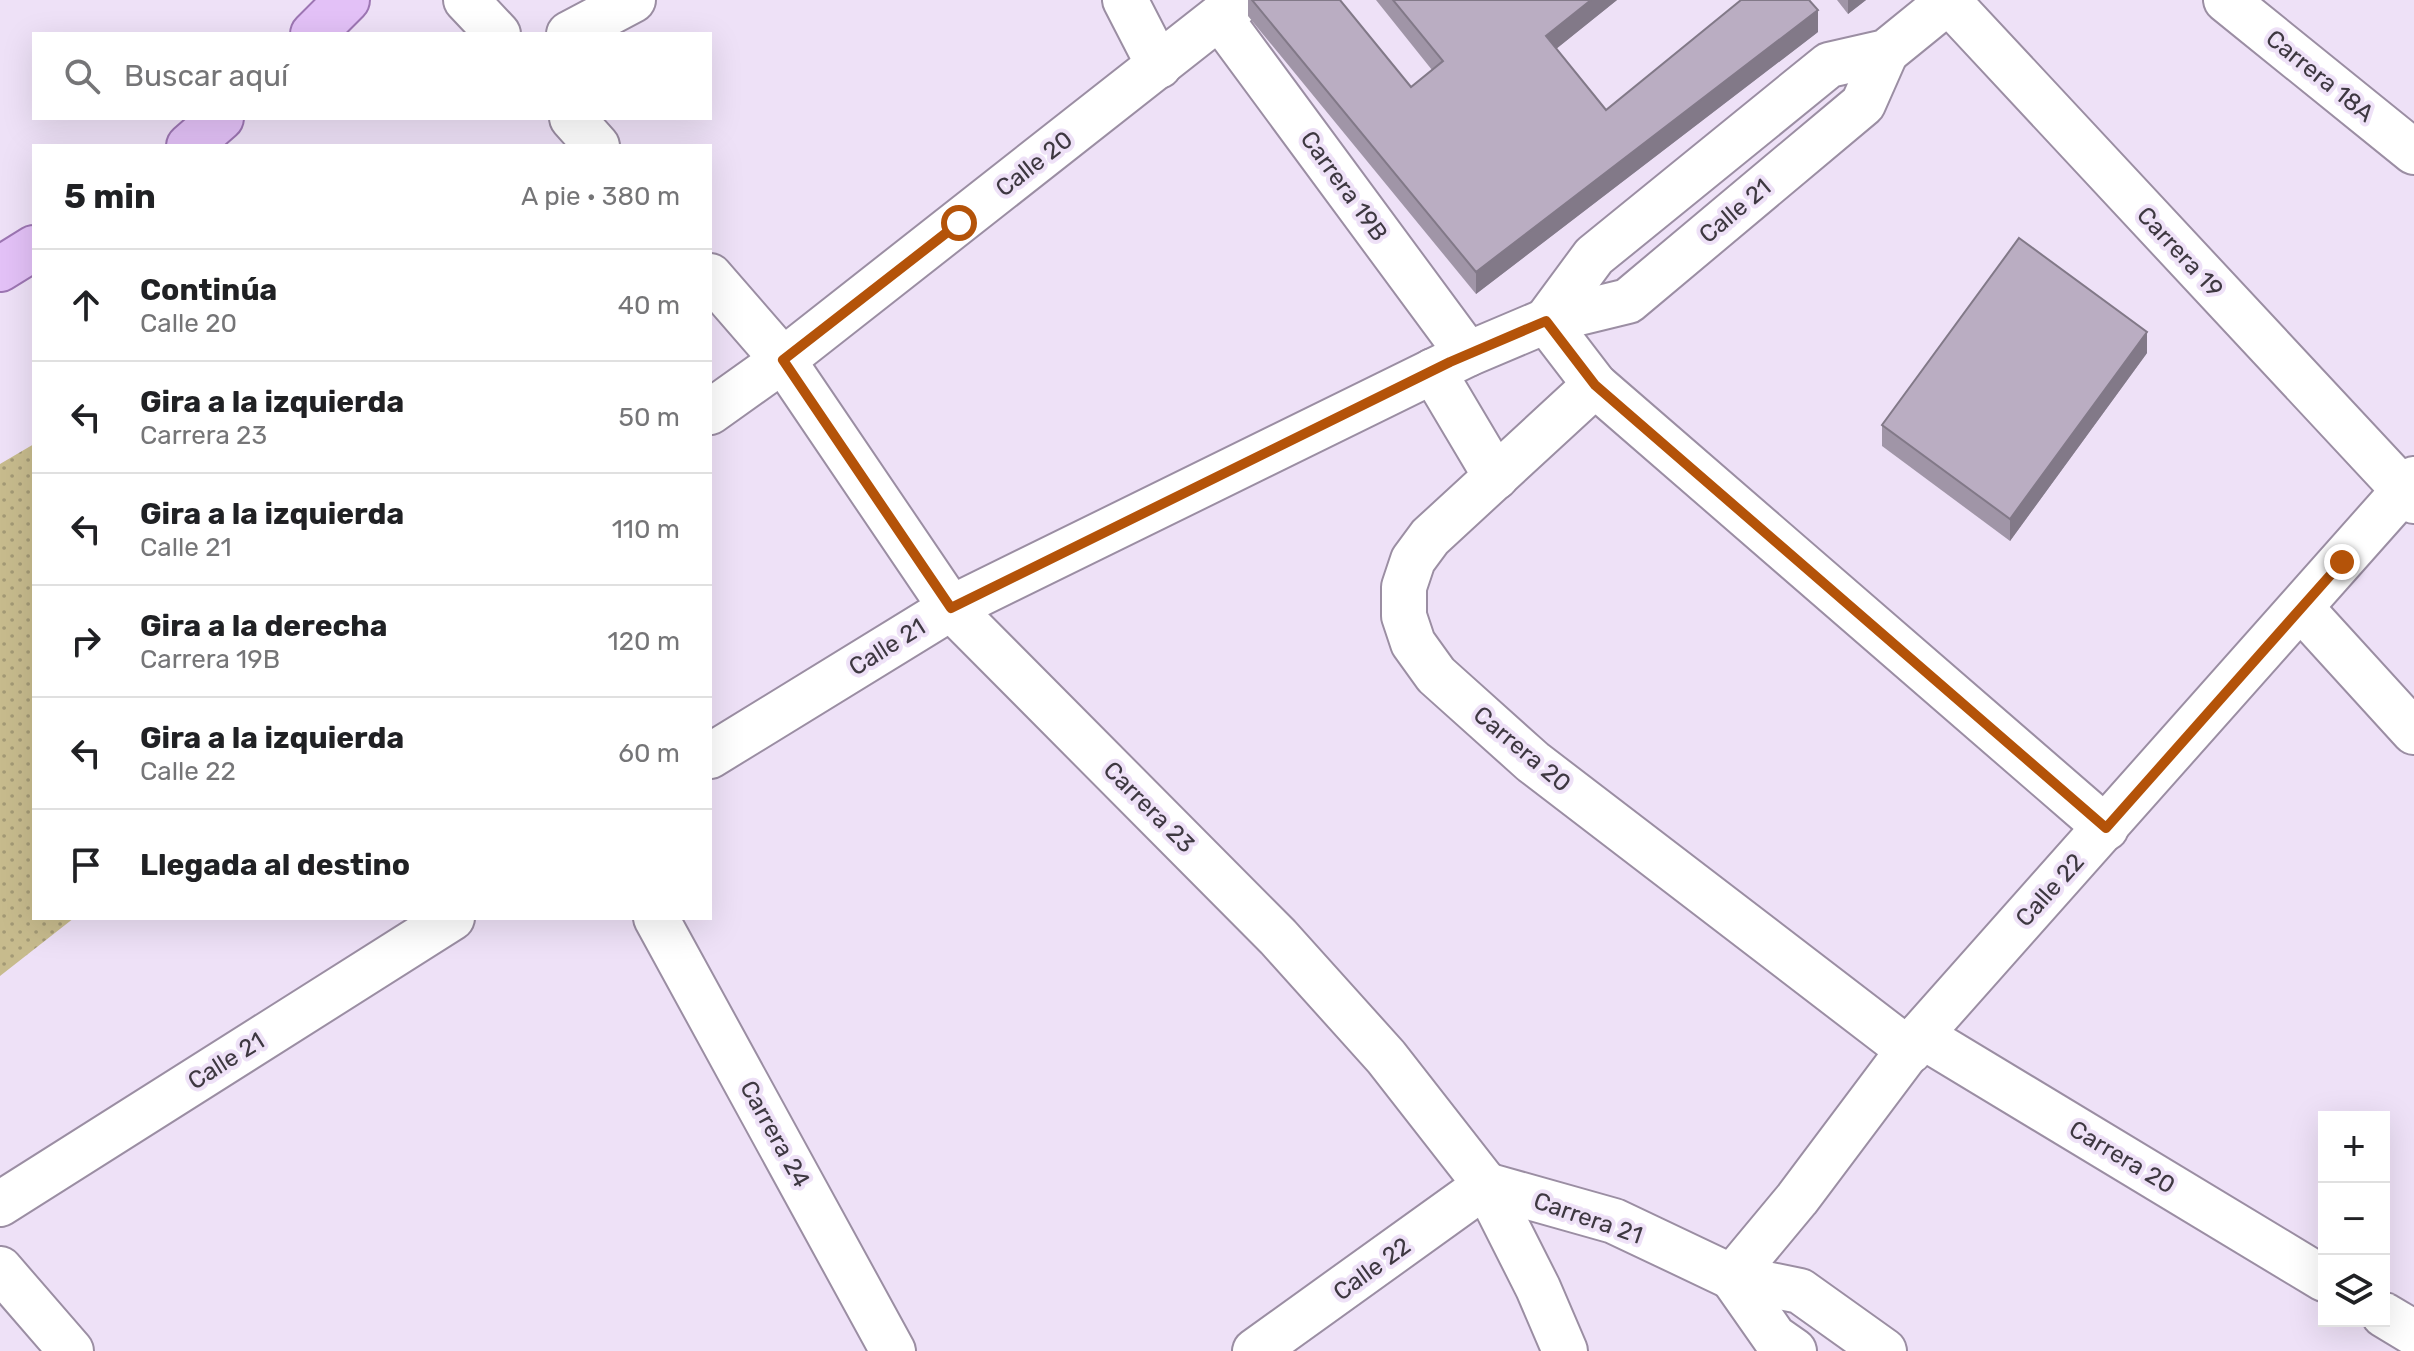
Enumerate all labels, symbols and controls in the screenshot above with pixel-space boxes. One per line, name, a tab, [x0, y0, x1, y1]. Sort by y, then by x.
street label: Carrera 18A	[2261, 24, 2379, 128]
search box	[32, 32, 712, 120]
icon: search	[60, 54, 104, 98]
text: Buscar aquí	[124, 58, 288, 94]
street label: Calle 20	[990, 125, 1078, 203]
street label: Carrera 19B	[1295, 125, 1393, 247]
street label: Calle 21	[1694, 173, 1776, 249]
text: 5 min	[64, 176, 156, 217]
text: A pie · 380 m	[521, 181, 680, 212]
street label: Carrera 19	[2131, 201, 2229, 303]
route start	[941, 205, 977, 241]
text: Continúa	[140, 272, 277, 308]
icon: ahead	[64, 283, 108, 327]
text: 40 m	[618, 290, 680, 321]
text: Calle 20	[140, 308, 237, 339]
text: Gira a la izquierda	[140, 384, 404, 420]
icon: left	[64, 395, 108, 439]
text: 50 m	[619, 402, 680, 433]
text: Carrera 23	[140, 420, 267, 451]
text: Gira a la izquierda	[140, 496, 404, 532]
icon: left	[64, 507, 108, 551]
text: 110 m	[612, 514, 680, 545]
text: Calle 21	[140, 532, 232, 563]
route end	[2324, 544, 2360, 580]
text: Gira a la derecha	[140, 608, 387, 644]
street label: Calle 21	[844, 613, 930, 681]
icon: right	[64, 619, 108, 663]
text: 120 m	[608, 626, 680, 657]
text: Carrera 19B	[140, 644, 280, 675]
street label: Carrera 20	[1468, 700, 1576, 798]
text: Gira a la izquierda	[140, 720, 404, 756]
icon: left	[64, 731, 108, 775]
text: 60 m	[618, 738, 680, 769]
text: Calle 22	[140, 756, 236, 787]
street label: Carrera 23	[1098, 756, 1200, 858]
icon: arrive	[64, 843, 108, 887]
text: Llegada al destino	[140, 847, 410, 883]
street label: Calle 22	[2010, 848, 2090, 932]
street label: Calle 21	[183, 1027, 269, 1095]
street label: Carrera 24	[734, 1076, 816, 1192]
map controls	[2318, 1111, 2390, 1327]
button: +	[2318, 1111, 2390, 1183]
street label: Carrera 20	[2064, 1115, 2180, 1199]
button: −	[2318, 1183, 2390, 1255]
street label: Carrera 21	[1530, 1186, 1646, 1250]
street label: Calle 22	[1328, 1232, 1416, 1306]
button: layers	[2318, 1255, 2390, 1327]

